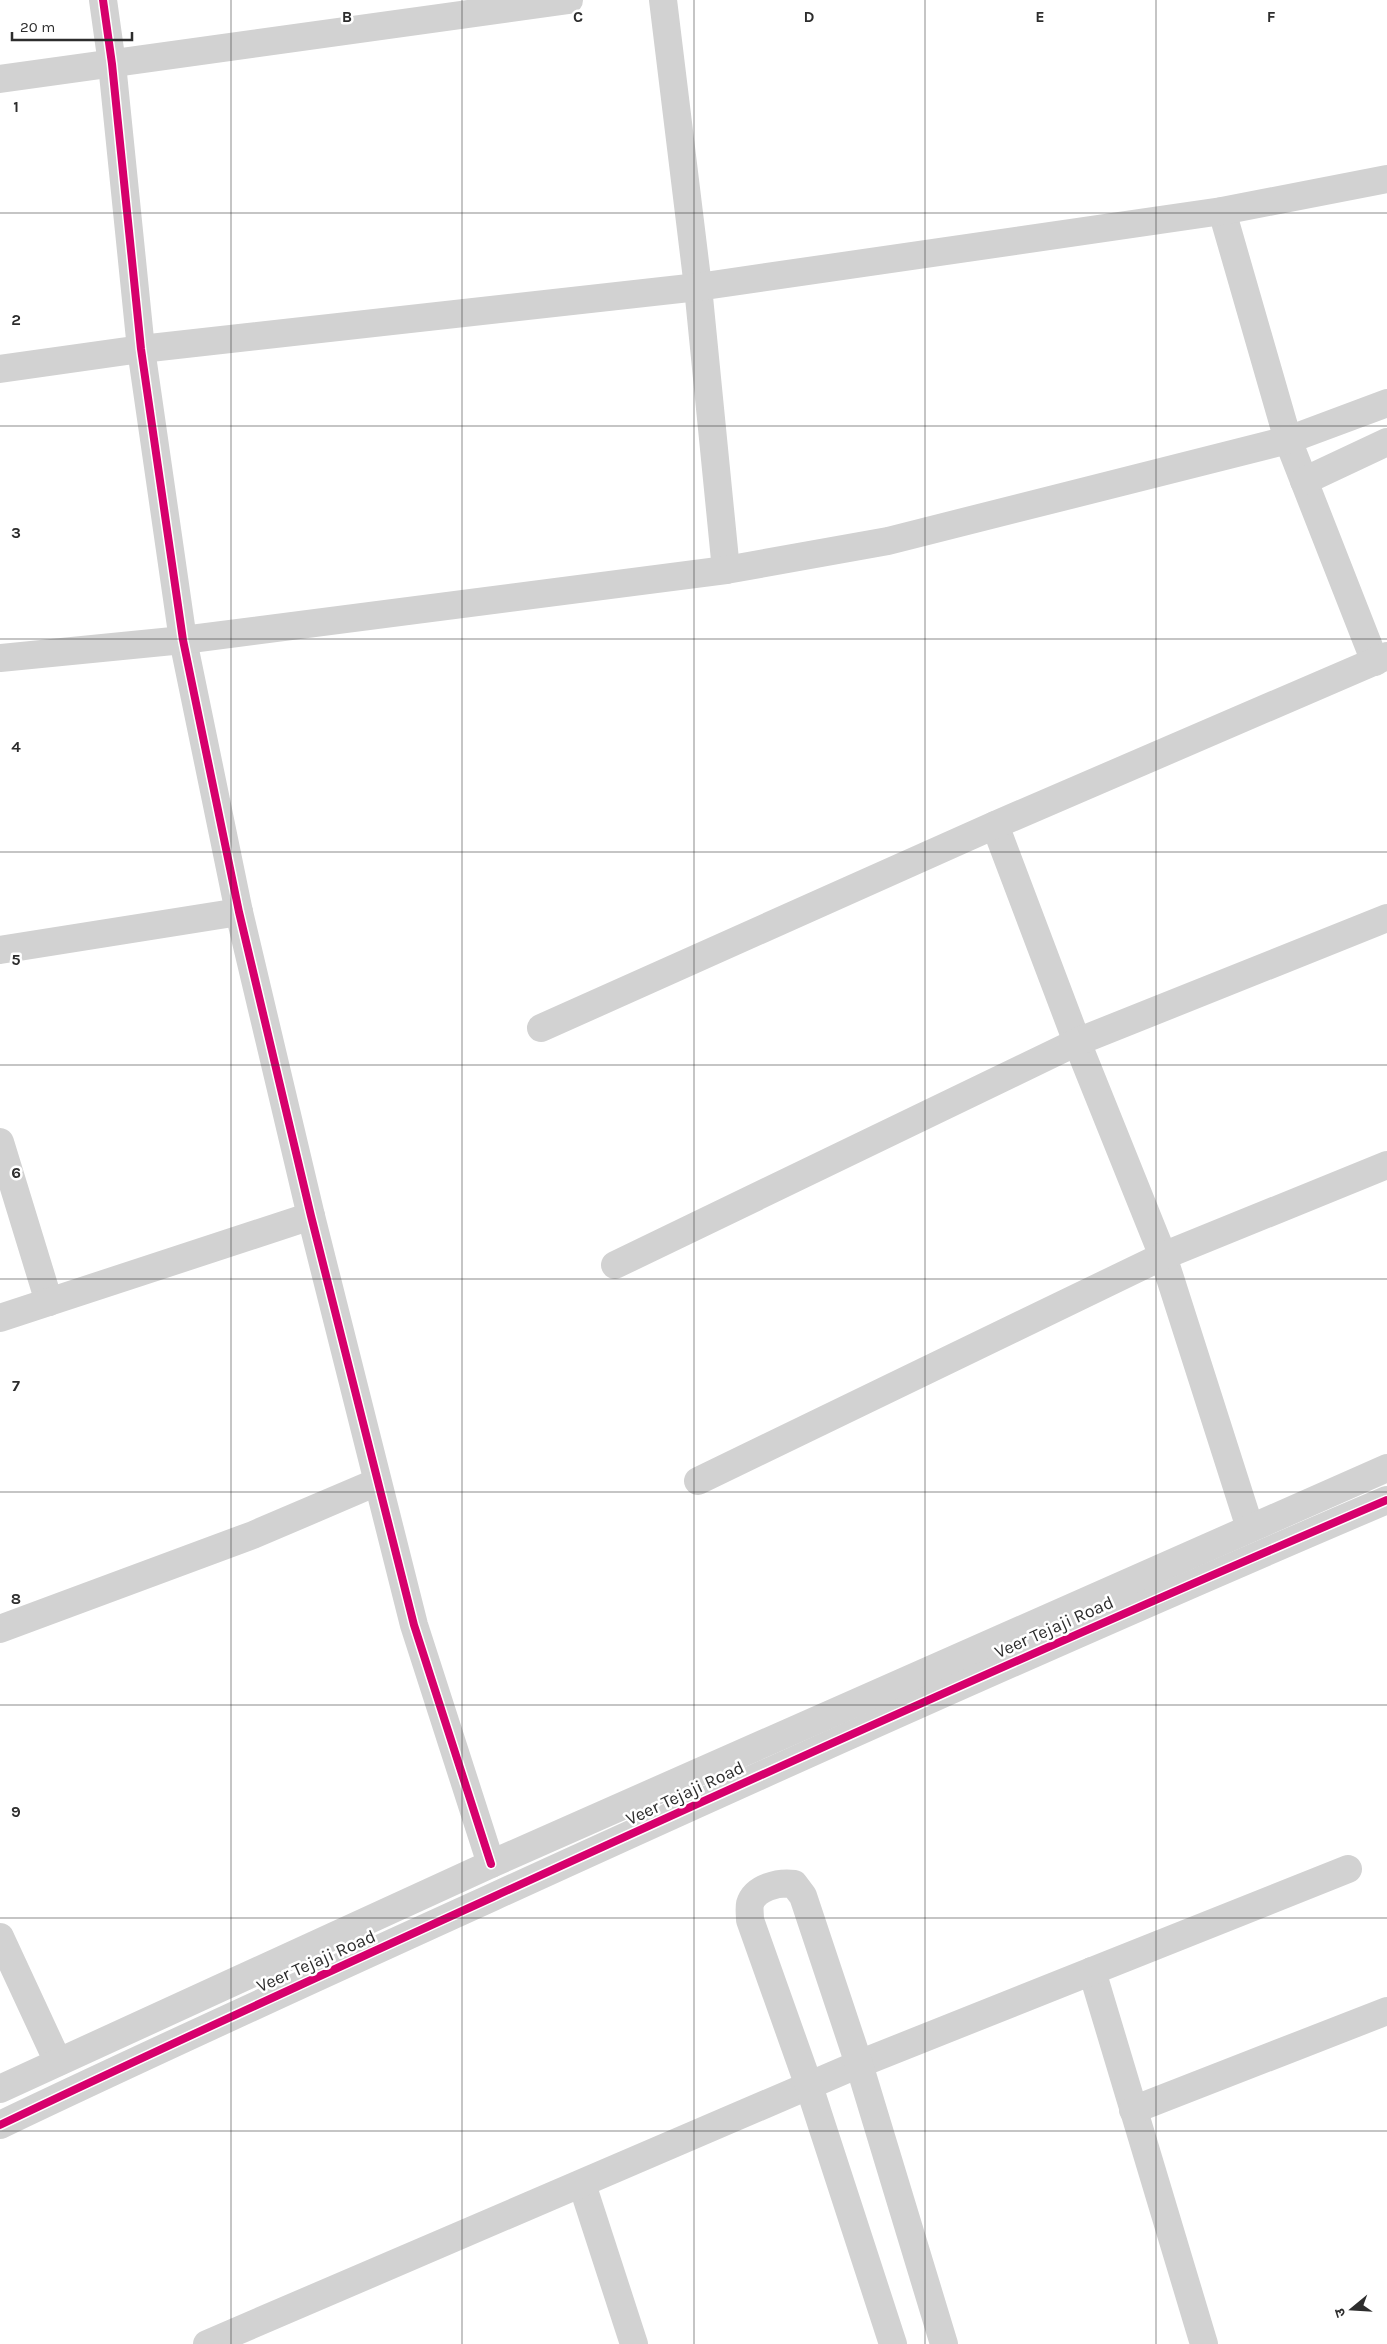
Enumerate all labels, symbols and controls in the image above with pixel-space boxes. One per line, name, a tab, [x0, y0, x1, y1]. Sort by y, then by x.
text: B	[342, 7, 352, 26]
text: C	[573, 7, 583, 26]
text: D	[804, 7, 815, 26]
text: E	[1035, 7, 1045, 26]
text: F	[1267, 7, 1276, 26]
scale bar	[12, 10, 132, 42]
text: 20 m	[20, 18, 55, 36]
text: 1	[13, 97, 19, 116]
text: 2	[11, 310, 21, 329]
text: 3	[11, 523, 21, 542]
text: 4	[11, 737, 21, 756]
text: 5	[11, 950, 21, 969]
text: 6	[11, 1163, 21, 1182]
text: 7	[12, 1376, 20, 1395]
text: 8	[11, 1589, 21, 1608]
street label: Veer Tejaji Road	[991, 1591, 1117, 1663]
street label: Veer Tejaji Road	[622, 1756, 748, 1830]
text: 9	[11, 1802, 21, 1821]
street label: Veer Tejaji Road	[253, 1925, 379, 1997]
north arrow	[1327, 2284, 1377, 2334]
text: उ	[1331, 2306, 1349, 2319]

